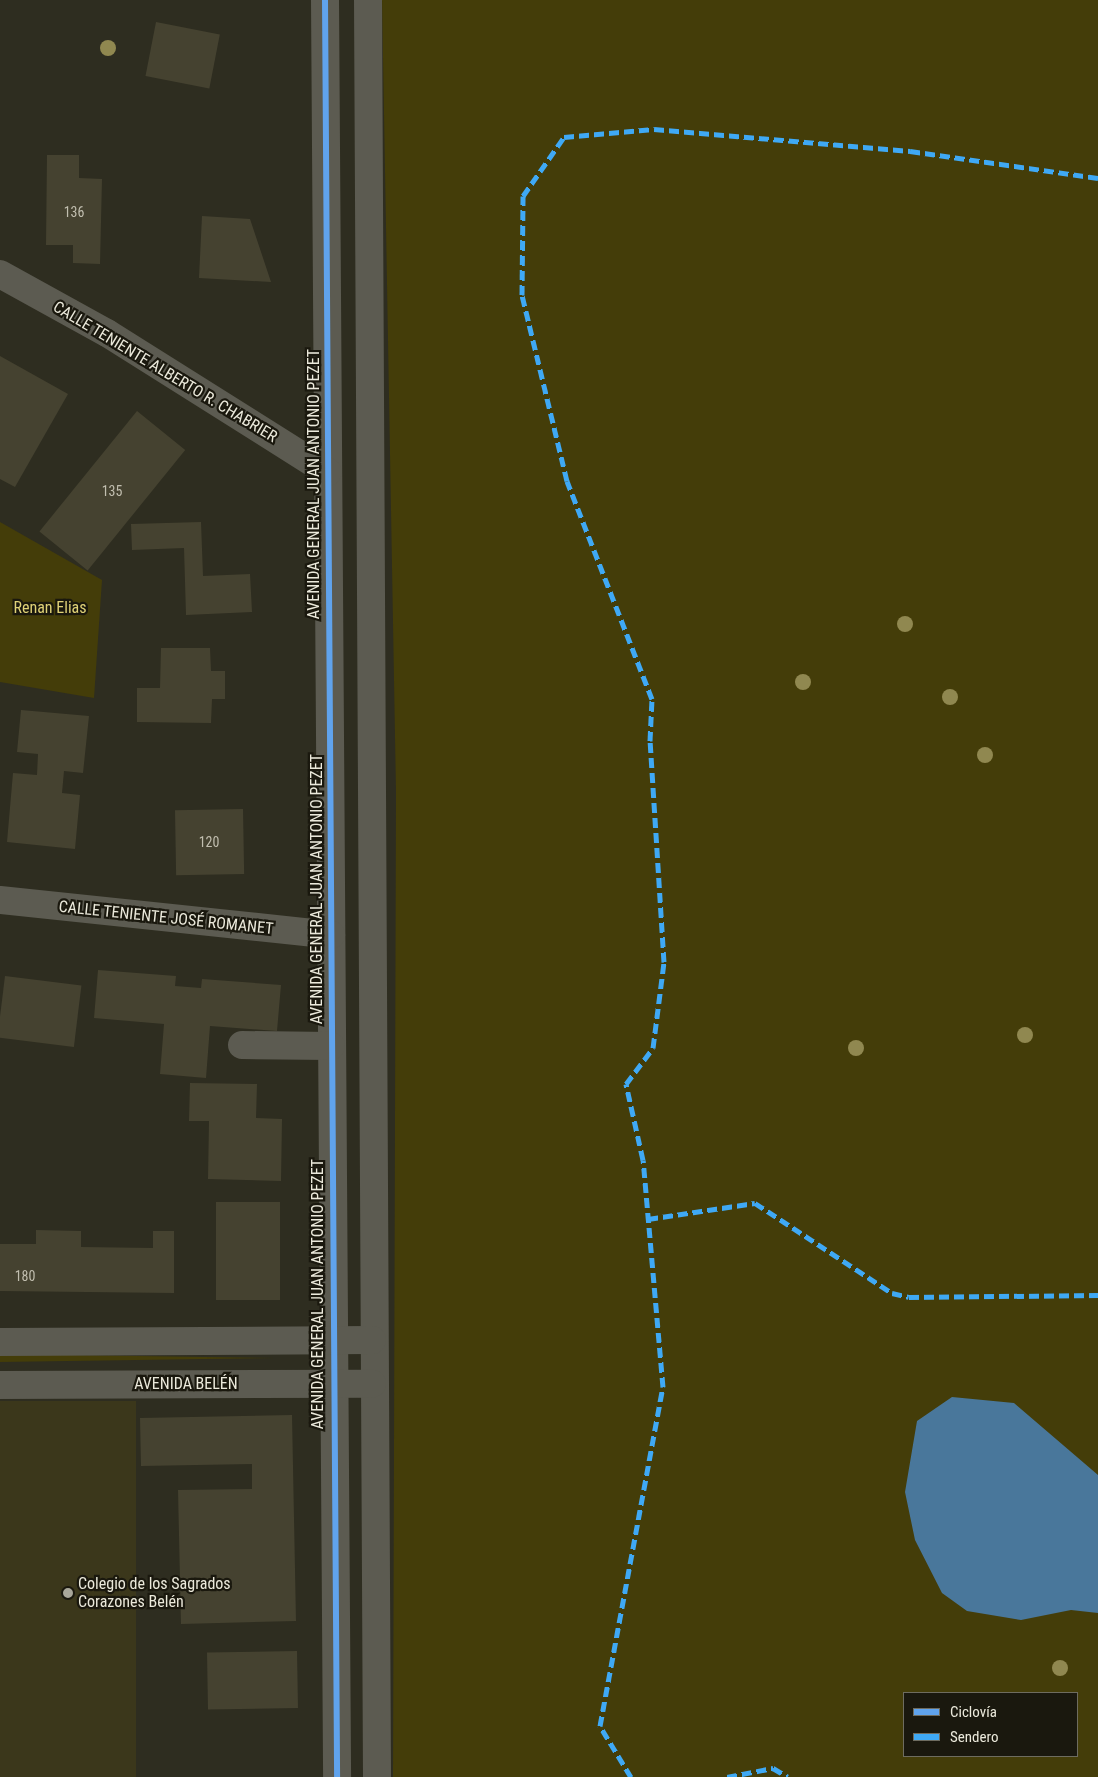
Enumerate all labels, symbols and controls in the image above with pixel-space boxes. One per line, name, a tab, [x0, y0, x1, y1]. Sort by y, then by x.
house number: 136	[64, 204, 84, 220]
street label: CALLE TENIENTE ALBERTO R. CHABRIER	[49, 297, 281, 447]
street label: AVENIDA GENERAL JUAN ANTONIO PEZET	[304, 349, 324, 619]
house number: 135	[102, 483, 122, 499]
park label: Renan Elias	[13, 598, 87, 618]
street label: AVENIDA GENERAL JUAN ANTONIO PEZET	[307, 754, 327, 1024]
house number: 120	[199, 834, 219, 850]
street label: CALLE TENIENTE JOSÉ ROMANET	[58, 897, 274, 939]
street label: AVENIDA GENERAL JUAN ANTONIO PEZET	[308, 1159, 328, 1429]
house number: 180	[15, 1268, 35, 1284]
street label: AVENIDA BELÉN	[134, 1374, 238, 1394]
place label: Colegio de los Sagrados Corazones Belén	[78, 1574, 231, 1612]
marker: Colegio de los Sagrados Corazones Belén	[62, 1587, 74, 1599]
legend	[903, 1692, 1078, 1757]
text: Ciclovía	[950, 1703, 997, 1721]
text: Sendero	[950, 1728, 999, 1746]

